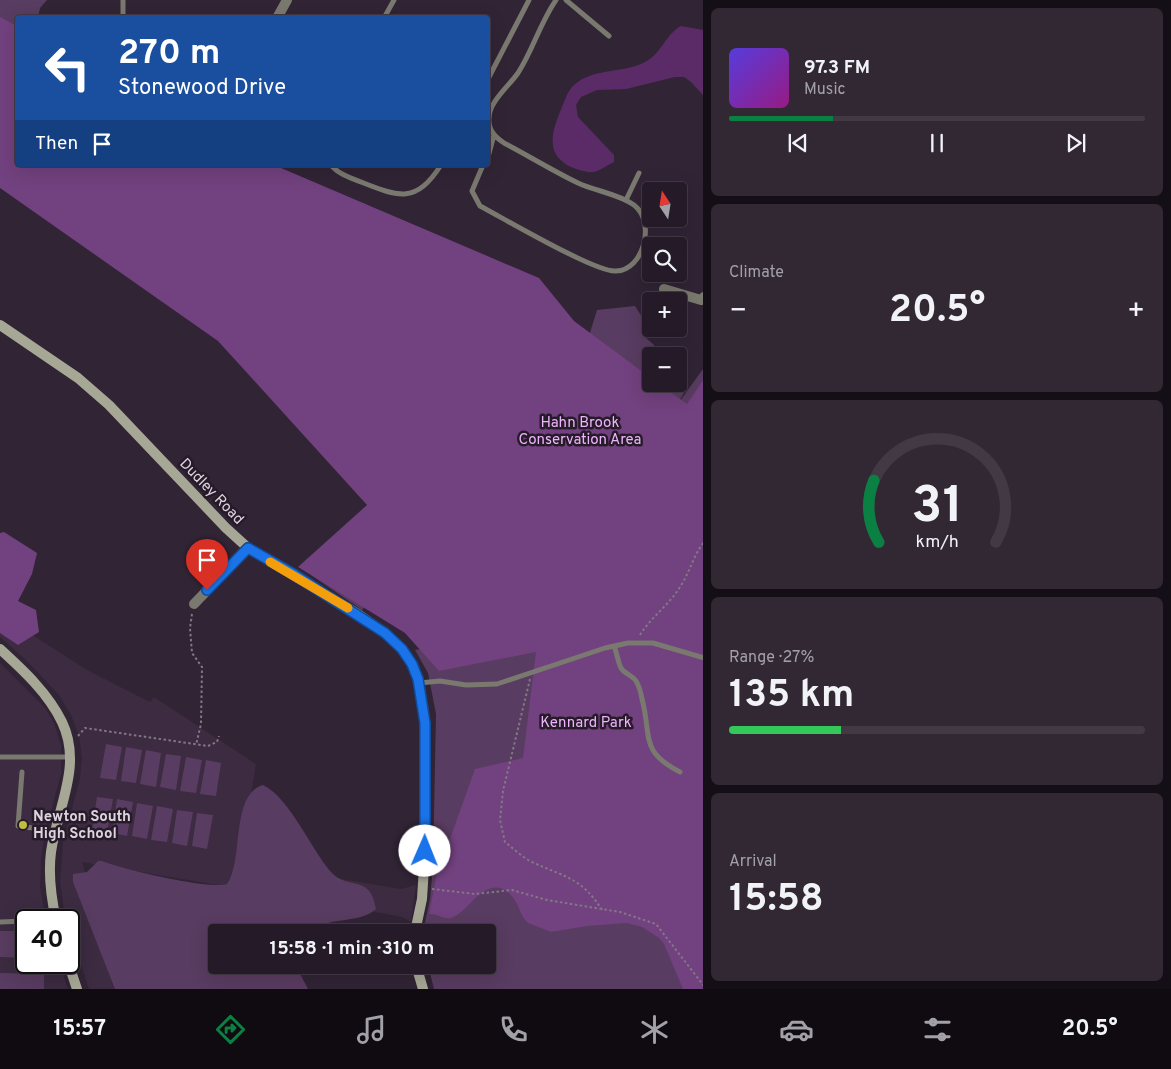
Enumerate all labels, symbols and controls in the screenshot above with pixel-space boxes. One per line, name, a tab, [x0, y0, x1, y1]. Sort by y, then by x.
text: 270 m	[118, 32, 220, 76]
icon: left	[35, 35, 100, 100]
text: 97.3 FM	[804, 56, 870, 80]
text: Stonewood Drive	[118, 75, 286, 102]
text: Music	[804, 80, 845, 100]
icon: previous	[784, 129, 812, 157]
icon: pause	[923, 129, 951, 157]
icon: next	[1062, 129, 1090, 157]
icon: arrive	[88, 130, 116, 158]
text: Then	[35, 132, 78, 156]
north arrow	[642, 182, 688, 228]
map controls	[642, 182, 687, 392]
button: search	[642, 237, 687, 282]
text: Climate	[729, 263, 784, 283]
text: 20.5°	[889, 287, 985, 336]
button: +	[642, 292, 687, 337]
text: −	[729, 294, 747, 330]
text: +	[1127, 294, 1145, 330]
button: −	[642, 347, 687, 392]
park label: Hahn Brook Conservation Area	[518, 414, 642, 450]
street label: Dudley Road	[175, 455, 247, 529]
text: 31	[911, 475, 963, 541]
text: km/h	[915, 531, 959, 554]
pin	[186, 539, 228, 590]
icon: arrive	[193, 546, 221, 574]
text: Range · 27%	[729, 648, 814, 668]
text: 135 km	[729, 672, 854, 721]
park label: Kennard Park	[540, 714, 632, 733]
place label: Newton South High School	[33, 808, 131, 844]
marker: Newton South High School	[17, 819, 29, 831]
position arrow	[398, 824, 450, 876]
text: Arrival	[729, 852, 777, 872]
text: 15:58	[729, 876, 824, 925]
speed limit sign: 40	[15, 909, 80, 974]
text: 15:58 · 1 min · 310 m	[270, 937, 434, 961]
icon: directions	[213, 1012, 248, 1047]
icon: music	[354, 1012, 389, 1047]
icon: phone	[496, 1012, 531, 1047]
icon: climate	[637, 1012, 672, 1047]
icon: car	[779, 1012, 814, 1047]
icon: filters	[920, 1012, 955, 1047]
text: 15:57	[53, 1016, 106, 1043]
text: 20.5°	[1062, 1016, 1118, 1043]

